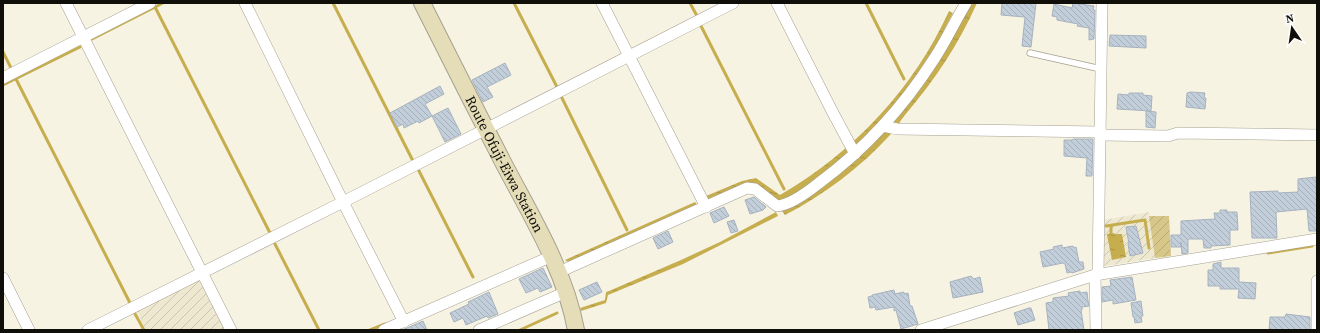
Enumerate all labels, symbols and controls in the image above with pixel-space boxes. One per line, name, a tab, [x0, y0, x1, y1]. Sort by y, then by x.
north arrow	[1272, 8, 1312, 48]
text: N	[1284, 11, 1295, 27]
street label: Route Ofuji-Eiwa Station	[460, 92, 549, 236]

